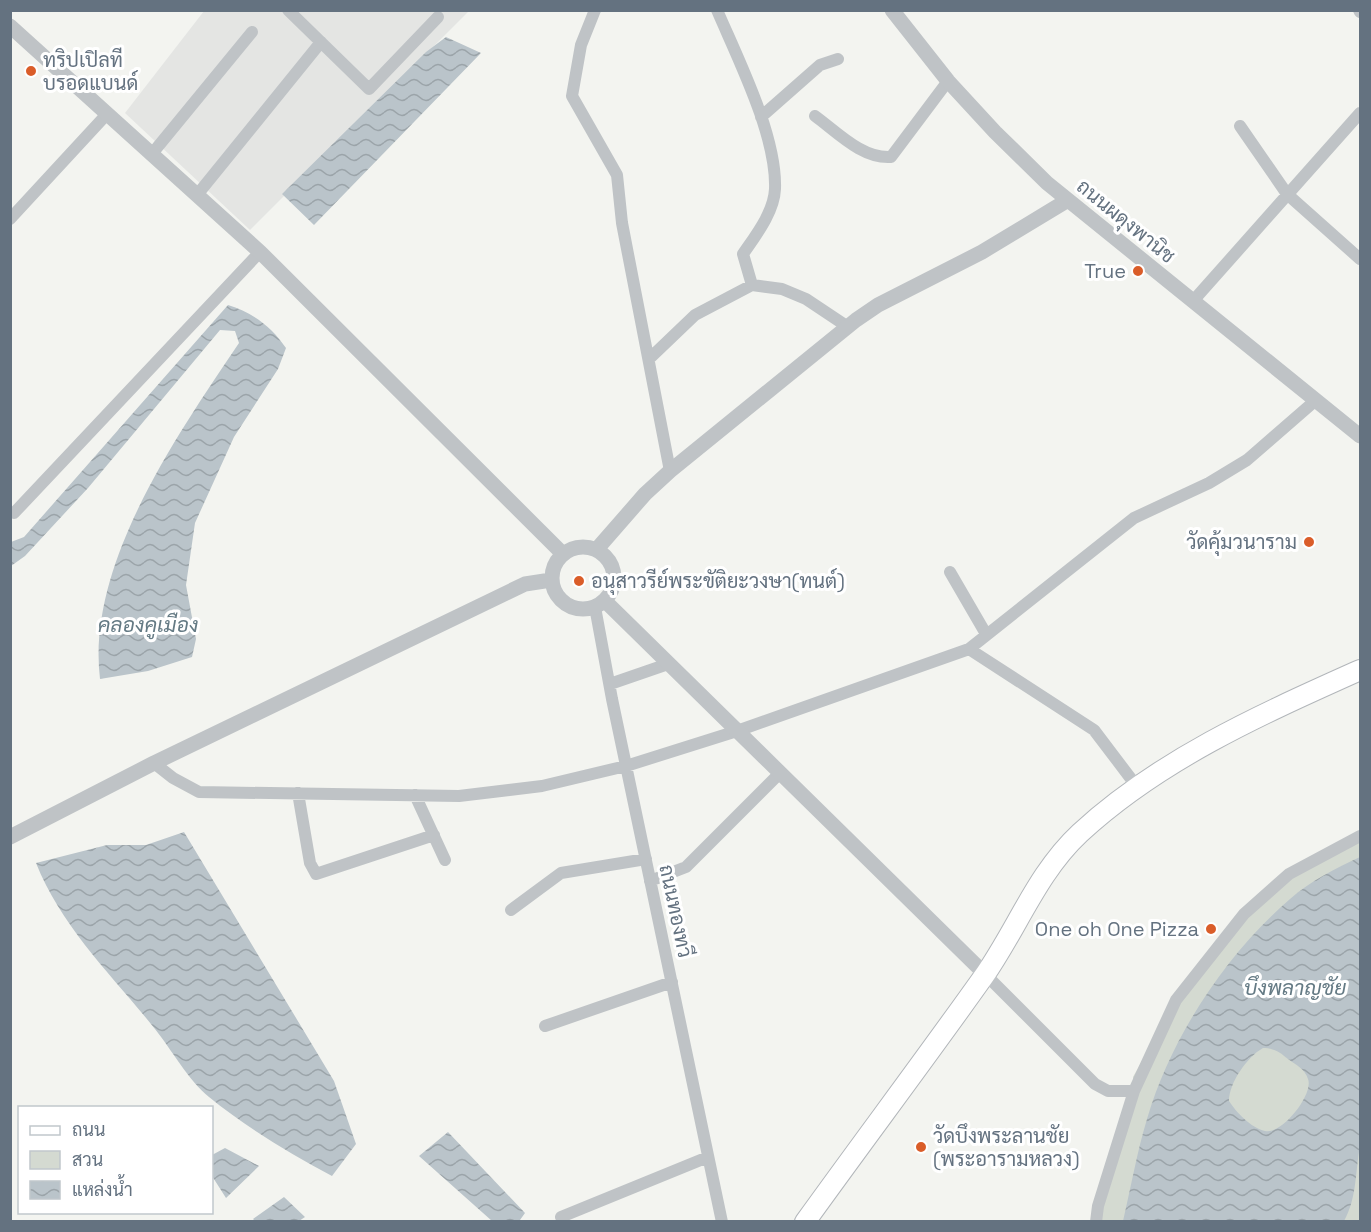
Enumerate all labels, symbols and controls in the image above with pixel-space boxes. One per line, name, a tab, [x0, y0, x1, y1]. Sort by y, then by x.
place label: ทริปเปิลที บรอดแบนด์	[43, 47, 138, 96]
marker: ทริปเปิลที บรอดแบนด์	[24, 64, 38, 78]
street label: ถนนผดุงพานิช	[1071, 173, 1181, 269]
place label: True	[1084, 258, 1126, 284]
marker: True	[1131, 264, 1145, 278]
place label: วัดคุ้มวนาราม	[1186, 529, 1297, 556]
marker: วัดคุ้มวนาราม	[1302, 535, 1316, 549]
place label: อนุสาวรีย์พระขัติยะวงษา(ทนต์)	[591, 567, 845, 595]
marker: อนุสาวรีย์พระขัติยะวงษา(ทนต์)	[572, 574, 586, 588]
water label: คลองคูเมือง	[98, 611, 198, 640]
street label: ถนนทองทวี	[653, 862, 699, 960]
place label: One oh One Pizza	[1035, 916, 1199, 942]
marker: One oh One Pizza	[1204, 922, 1218, 936]
water label: บึงพลาญชัย	[1244, 974, 1346, 1001]
legend	[18, 1106, 213, 1214]
text: ถนน	[72, 1118, 105, 1141]
place label: วัดบึงพระลานชัย (พระอารามหลวง)	[933, 1123, 1080, 1172]
marker: วัดบึงพระลานชัย (พระอารามหลวง)	[914, 1140, 928, 1154]
text: สวน	[72, 1148, 103, 1171]
text: แหล่งน้ำ	[72, 1174, 133, 1201]

